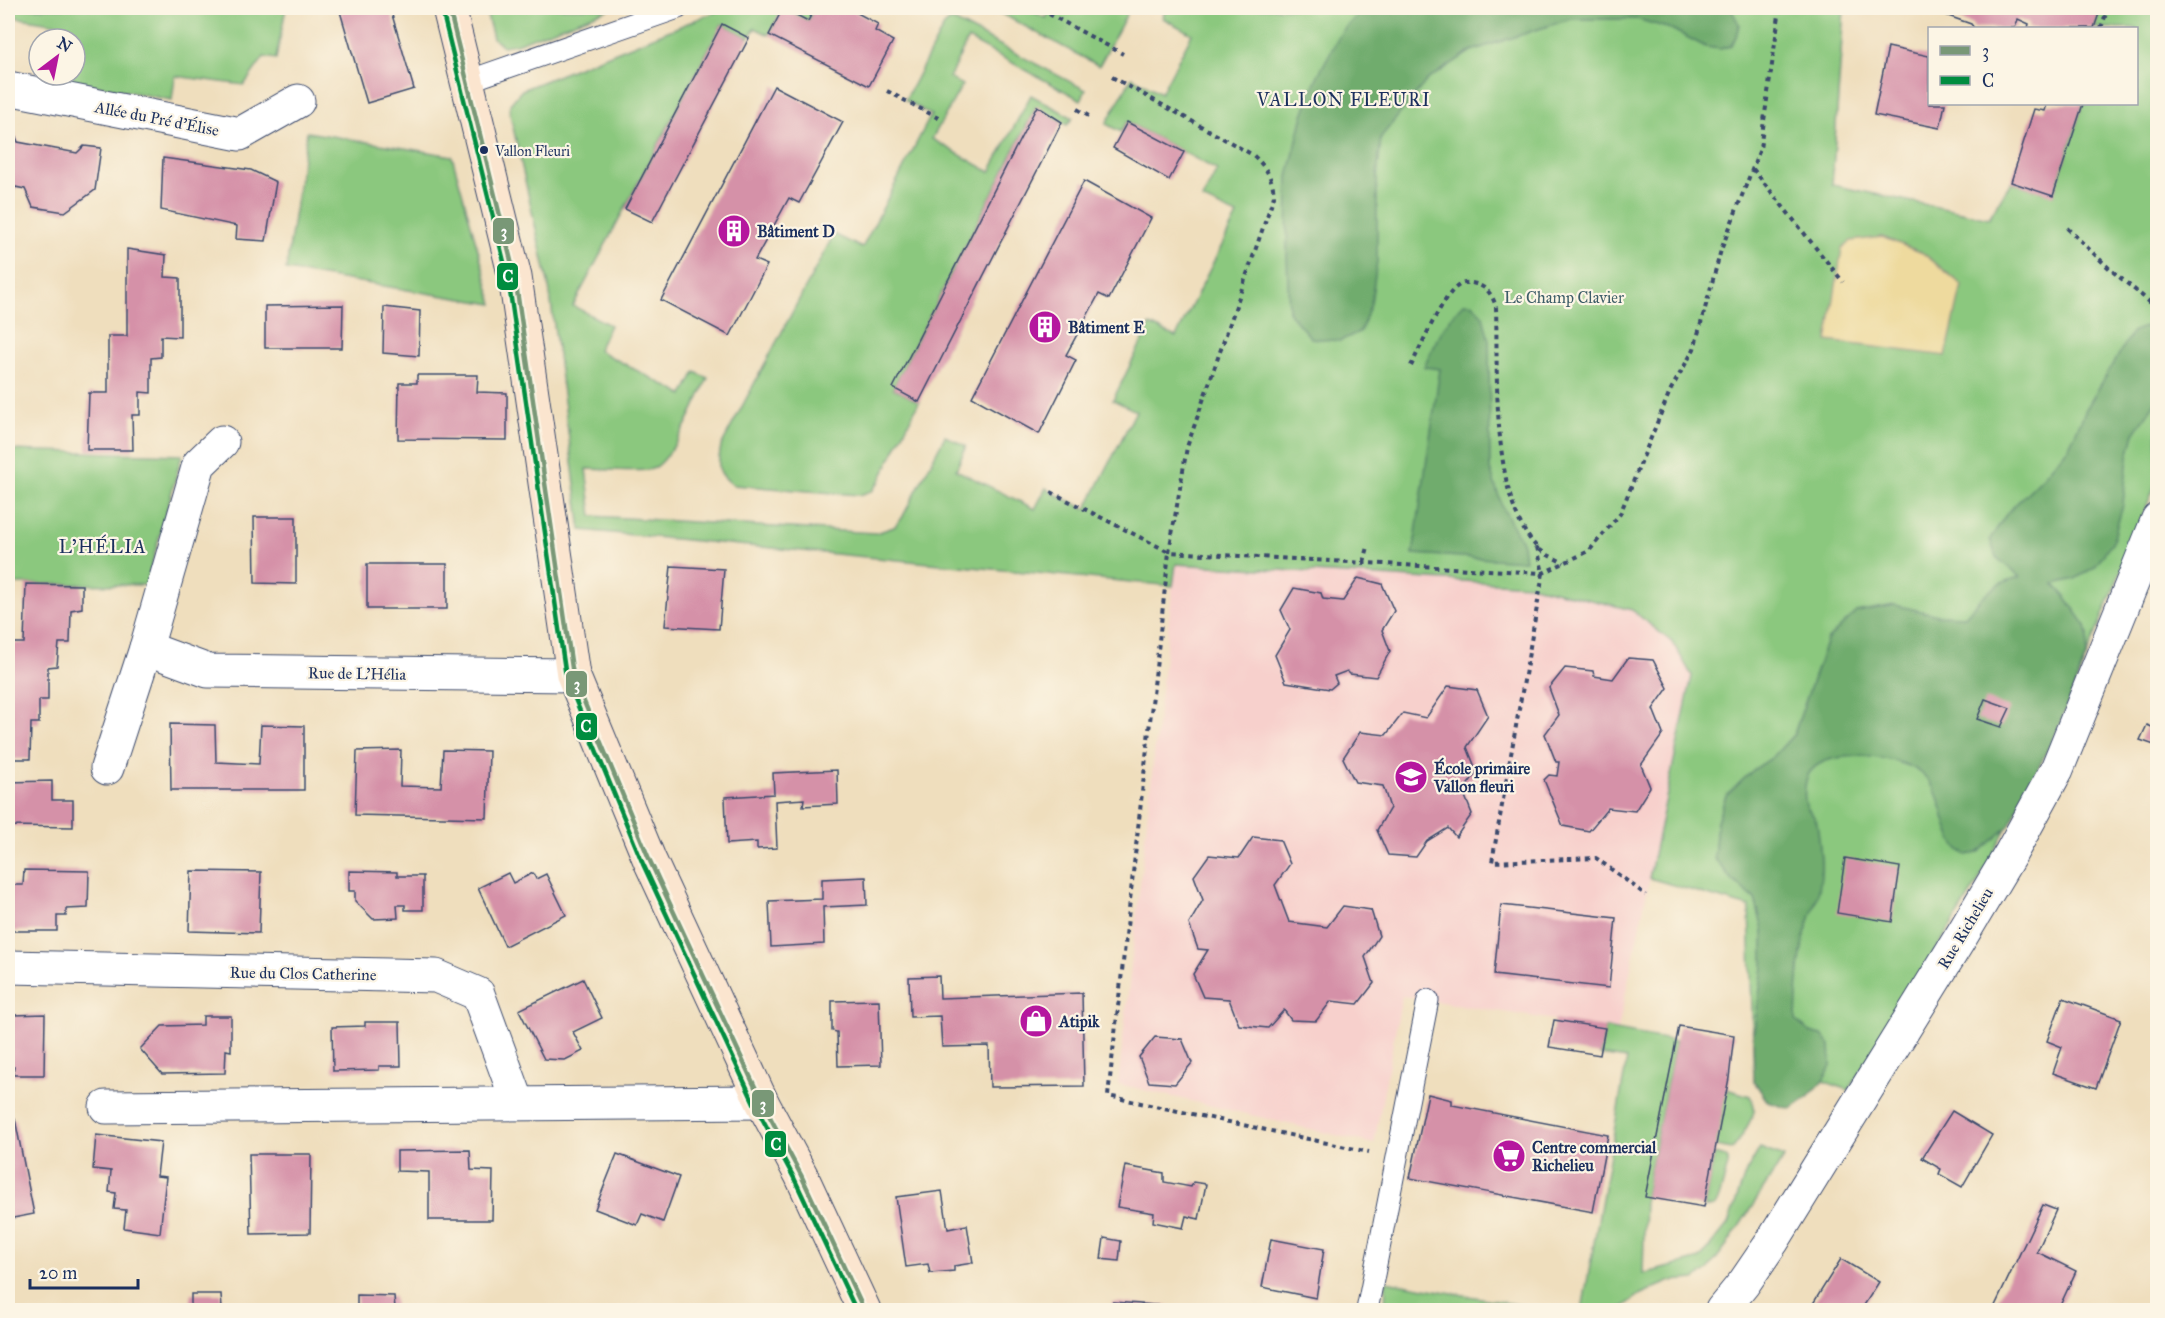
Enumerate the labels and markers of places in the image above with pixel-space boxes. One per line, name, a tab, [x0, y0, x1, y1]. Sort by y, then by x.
place label: Vallon Fleuri	[494, 143, 570, 160]
marker: Vallon Fleuri	[478, 144, 490, 156]
building icon: Bâtiment D	[716, 213, 752, 249]
place label: Bâtiment D	[757, 222, 835, 241]
building icon: Bâtiment E	[1027, 309, 1063, 345]
place label: Bâtiment E	[1068, 318, 1145, 337]
place label: École primaire Vallon fleuri	[1433, 757, 1531, 796]
school or university icon: École primaire Vallon fleuri	[1393, 759, 1429, 795]
shop icon: Atipik	[1018, 1003, 1054, 1039]
place label: Atipik	[1058, 1012, 1100, 1032]
supermarket icon: Centre commercial Richelieu	[1491, 1138, 1527, 1174]
place label: Centre commercial Richelieu	[1532, 1138, 1657, 1175]

